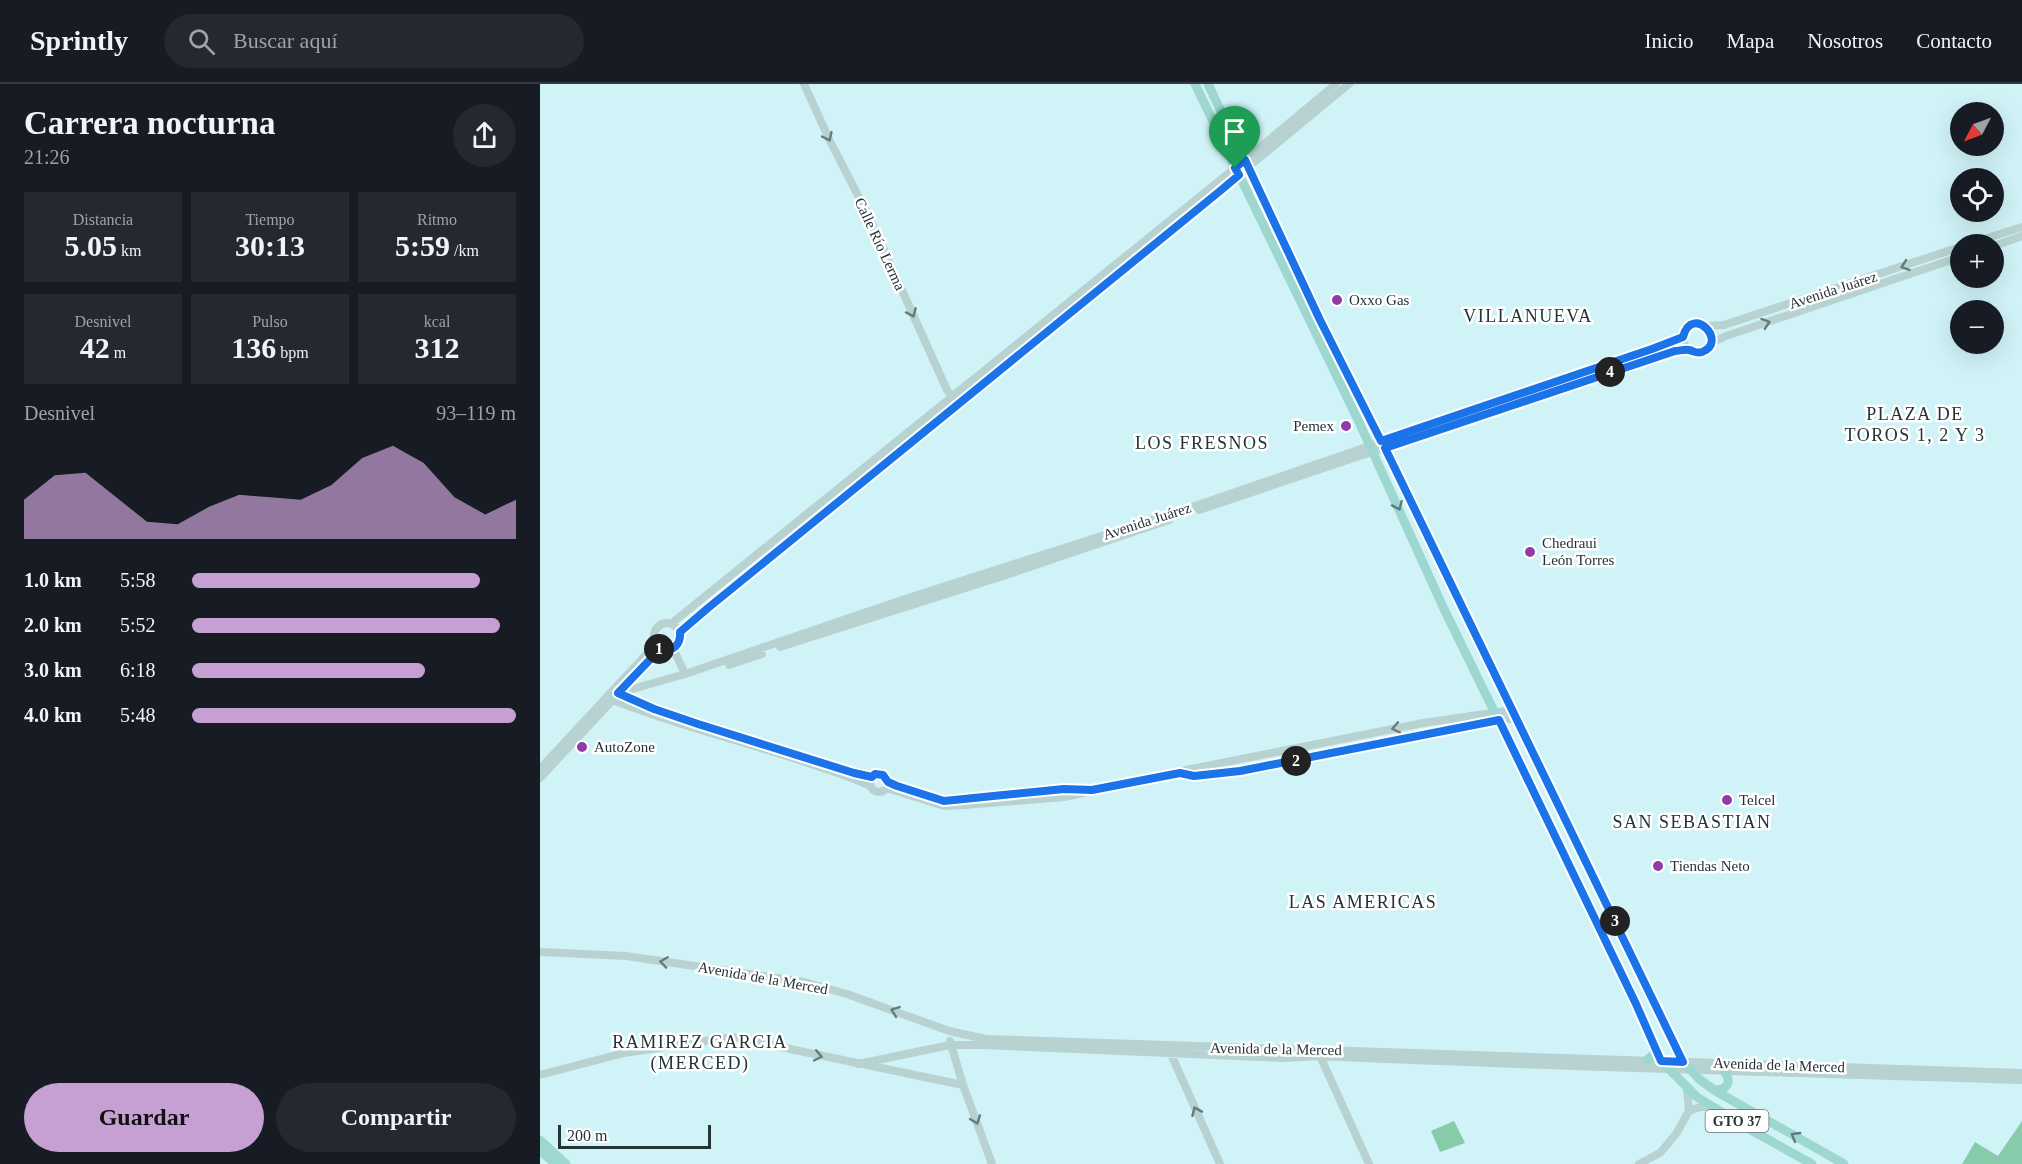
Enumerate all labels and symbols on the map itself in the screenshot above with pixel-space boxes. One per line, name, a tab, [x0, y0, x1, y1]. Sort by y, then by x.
north arrow	[1950, 102, 2004, 156]
pin	[1209, 106, 1260, 168]
one-way arrow	[821, 131, 833, 142]
street label: Calle Río Lerma	[852, 195, 909, 293]
one-way arrow	[1900, 259, 1911, 271]
street label: Avenida Juárez	[1787, 268, 1879, 312]
place label: Oxxo Gas	[1349, 292, 1410, 308]
marker: Oxxo Gas	[1330, 293, 1344, 307]
district label: VILLANUEVA	[1463, 306, 1593, 326]
one-way arrow	[905, 307, 917, 318]
one-way arrow	[1760, 317, 1771, 330]
pin: 4	[1595, 357, 1625, 387]
district label: PLAZA DE TOROS 1, 2 Y 3	[1845, 404, 1985, 445]
place label: Pemex	[1293, 418, 1334, 434]
marker: Pemex	[1339, 419, 1353, 433]
district label: LOS FRESNOS	[1135, 433, 1269, 453]
street label: Avenida Juárez	[1101, 499, 1193, 543]
one-way arrow	[1391, 499, 1403, 510]
place label: Chedraui León Torres	[1542, 535, 1615, 568]
marker: Chedraui León Torres	[1523, 545, 1537, 559]
pin: 1	[644, 634, 674, 664]
one-way arrow	[1392, 721, 1402, 734]
place label: AutoZone	[594, 739, 655, 755]
marker: AutoZone	[575, 740, 589, 754]
pin: 2	[1281, 746, 1311, 776]
place label: Telcel	[1739, 792, 1775, 808]
marker: Telcel	[1720, 793, 1734, 807]
district label: SAN SEBASTIAN	[1612, 812, 1772, 832]
place label: Tiendas Neto	[1670, 858, 1750, 874]
marker: Tiendas Neto	[1651, 859, 1665, 873]
district label: LAS AMERICAS	[1289, 892, 1437, 912]
pin: 3	[1600, 906, 1630, 936]
one-way arrow	[659, 956, 668, 968]
street label: Avenida de la Merced	[697, 959, 830, 997]
one-way arrow	[890, 1006, 900, 1019]
district label: RAMIREZ GARCIA (MERCED)	[612, 1032, 788, 1074]
street label: Avenida de la Merced	[1210, 1040, 1342, 1058]
one-way arrow	[813, 1048, 823, 1061]
street label: Avenida de la Merced	[1713, 1055, 1846, 1075]
one-way arrow	[1192, 1106, 1204, 1117]
road number: GTO 37	[1706, 1110, 1768, 1132]
one-way arrow	[969, 1114, 981, 1125]
scale bar	[558, 1122, 711, 1150]
one-way arrow	[1791, 1132, 1801, 1144]

